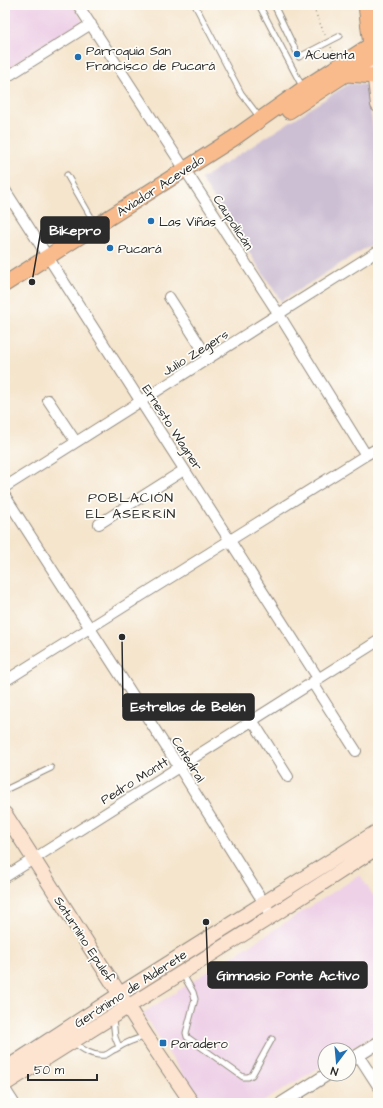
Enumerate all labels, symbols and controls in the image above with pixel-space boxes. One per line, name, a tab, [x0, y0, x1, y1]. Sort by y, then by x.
place label: Parroquia San Francisco de Pucará	[86, 42, 216, 75]
place label: ACuenta	[305, 46, 355, 64]
marker: ACuenta	[292, 49, 302, 59]
marker: Parroquia San Francisco de Pucará	[73, 52, 83, 62]
street label: Aviador Acevedo	[113, 150, 209, 221]
street label: Caupolicán	[209, 192, 258, 254]
place label: Las Viñas	[159, 213, 217, 231]
marker: Las Viñas	[146, 216, 156, 226]
callout: Bikepro	[41, 217, 109, 243]
text: Bikepro	[49, 221, 101, 241]
place label: Pucará	[118, 240, 162, 258]
marker: Pucará	[105, 243, 115, 253]
street label: Julio Zegers	[159, 325, 233, 381]
street label: Ernesto Wagner	[137, 381, 207, 474]
district label: POBLACIÓN EL ASERRÍN	[86, 488, 176, 524]
callout: Estrellas de Belén	[123, 694, 254, 720]
text: Estrellas de Belén	[130, 697, 246, 717]
street label: Catedral	[167, 733, 209, 786]
street label: Pedro Montt	[97, 752, 172, 809]
street label: Saturnino Epulef	[49, 893, 119, 987]
street label: Gerónimo de Alderete	[71, 946, 190, 1032]
callout: Gimnasio Ponte Activo	[208, 962, 367, 988]
text: Gimnasio Ponte Activo	[217, 966, 360, 986]
place label: Paradero	[171, 1035, 229, 1053]
marker: Paradero	[158, 1038, 168, 1048]
north arrow	[317, 1042, 357, 1082]
scale bar	[28, 1056, 97, 1082]
text: 50 m	[34, 1062, 65, 1079]
text: N	[329, 1063, 340, 1079]

